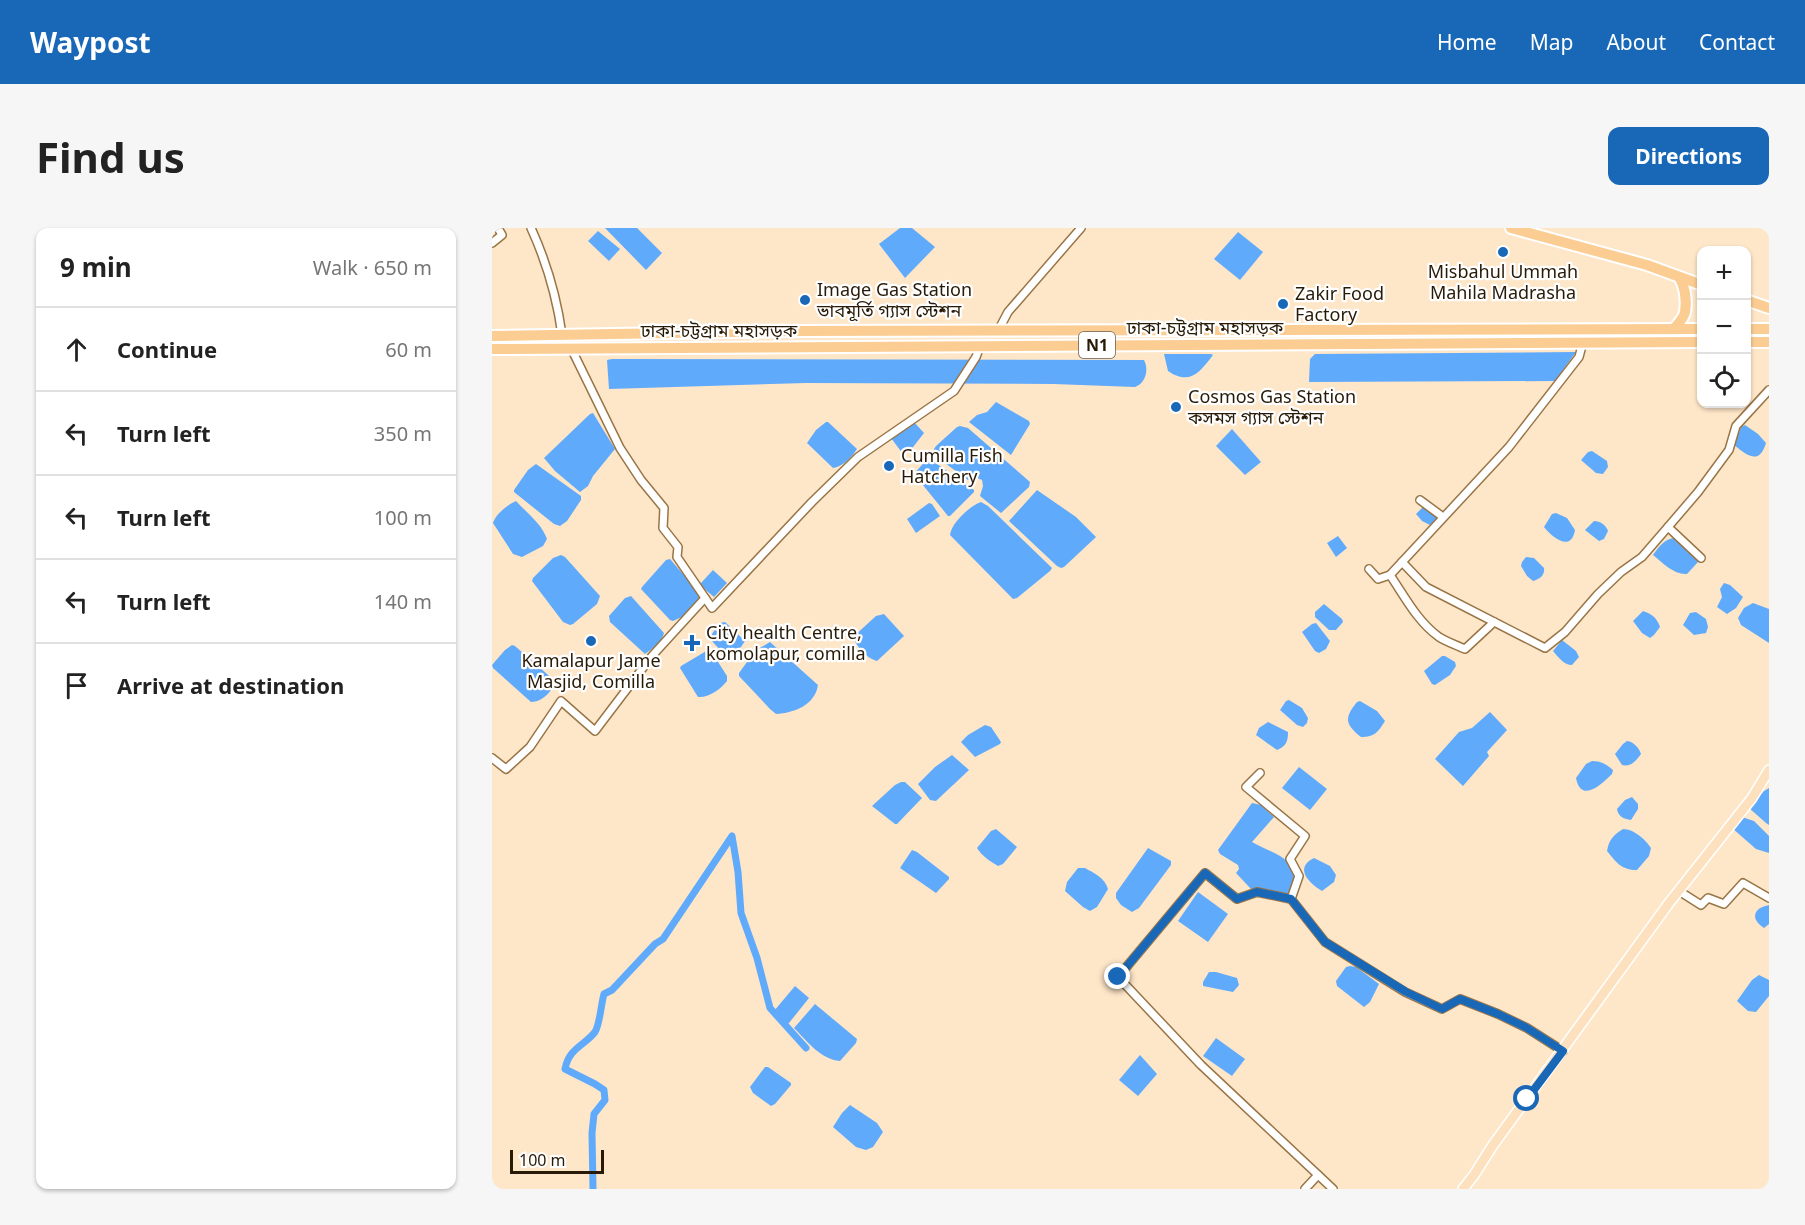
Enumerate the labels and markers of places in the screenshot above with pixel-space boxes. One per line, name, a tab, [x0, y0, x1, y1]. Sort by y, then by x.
marker: Misbahul Ummah Mahila Madrasha	[1496, 245, 1510, 259]
place label: Misbahul Ummah Mahila Madrasha	[1428, 259, 1578, 304]
place label: Image Gas Station ভাবমূর্তি গ্যাস স্টেশন	[816, 277, 972, 322]
place label: Zakir Food Factory	[1295, 281, 1384, 326]
marker: Image Gas Station ভাবমূর্তি গ্যাস স্টেশন	[798, 293, 812, 307]
marker: Zakir Food Factory	[1276, 297, 1290, 311]
place label: Cosmos Gas Station কসমস গ্যাস স্টেশন	[1187, 384, 1356, 429]
marker: Cosmos Gas Station কসমস গ্যাস স্টেশন	[1169, 400, 1183, 414]
place label: Cumilla Fish Hatchery	[901, 443, 1003, 488]
marker: Cumilla Fish Hatchery	[882, 459, 896, 473]
place label: City health Centre, komolapur, comilla	[706, 620, 866, 665]
marker: Kamalapur Jame Masjid, Comilla	[584, 634, 598, 648]
marker: City health Centre, komolapur, comilla	[683, 634, 701, 652]
place label: Kamalapur Jame Masjid, Comilla	[521, 648, 661, 693]

